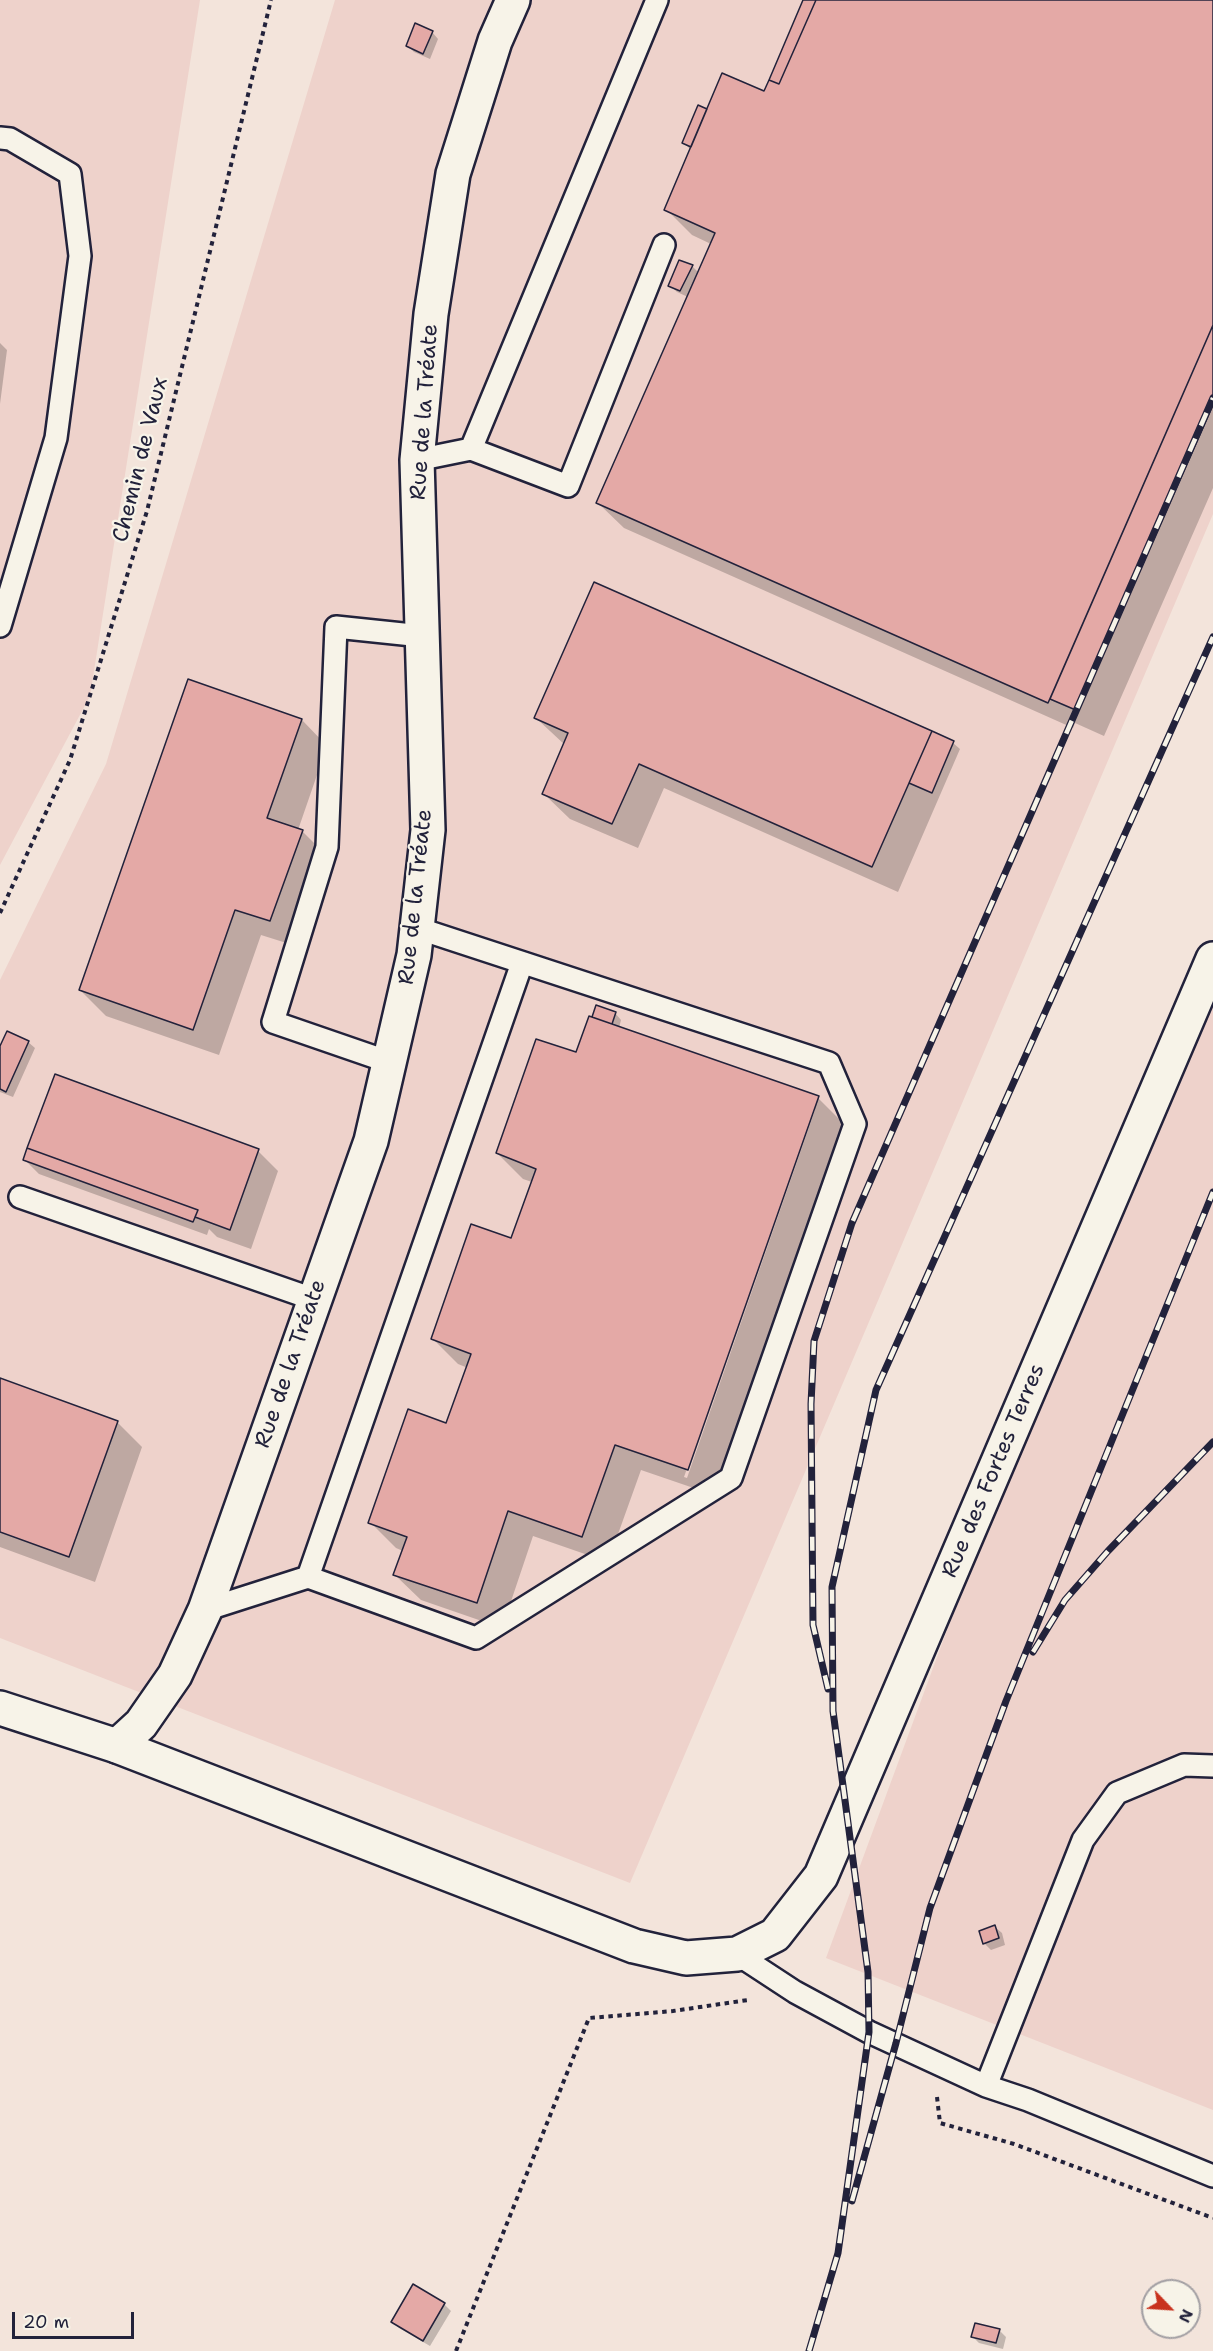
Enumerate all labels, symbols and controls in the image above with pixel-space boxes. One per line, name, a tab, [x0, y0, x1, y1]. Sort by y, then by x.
street label: Rue de la Tréate	[406, 323, 444, 501]
street label: Chemin de Vaux	[108, 375, 174, 545]
street label: Rue de la Tréate	[394, 808, 438, 986]
street label: Rue de la Tréate	[250, 1276, 332, 1452]
street label: Rue des Fortes Terres	[937, 1360, 1051, 1582]
north arrow	[1141, 2279, 1201, 2339]
scale bar	[15, 2300, 136, 2338]
text: N	[1174, 2306, 1198, 2326]
text: 20 m	[23, 2310, 69, 2334]

